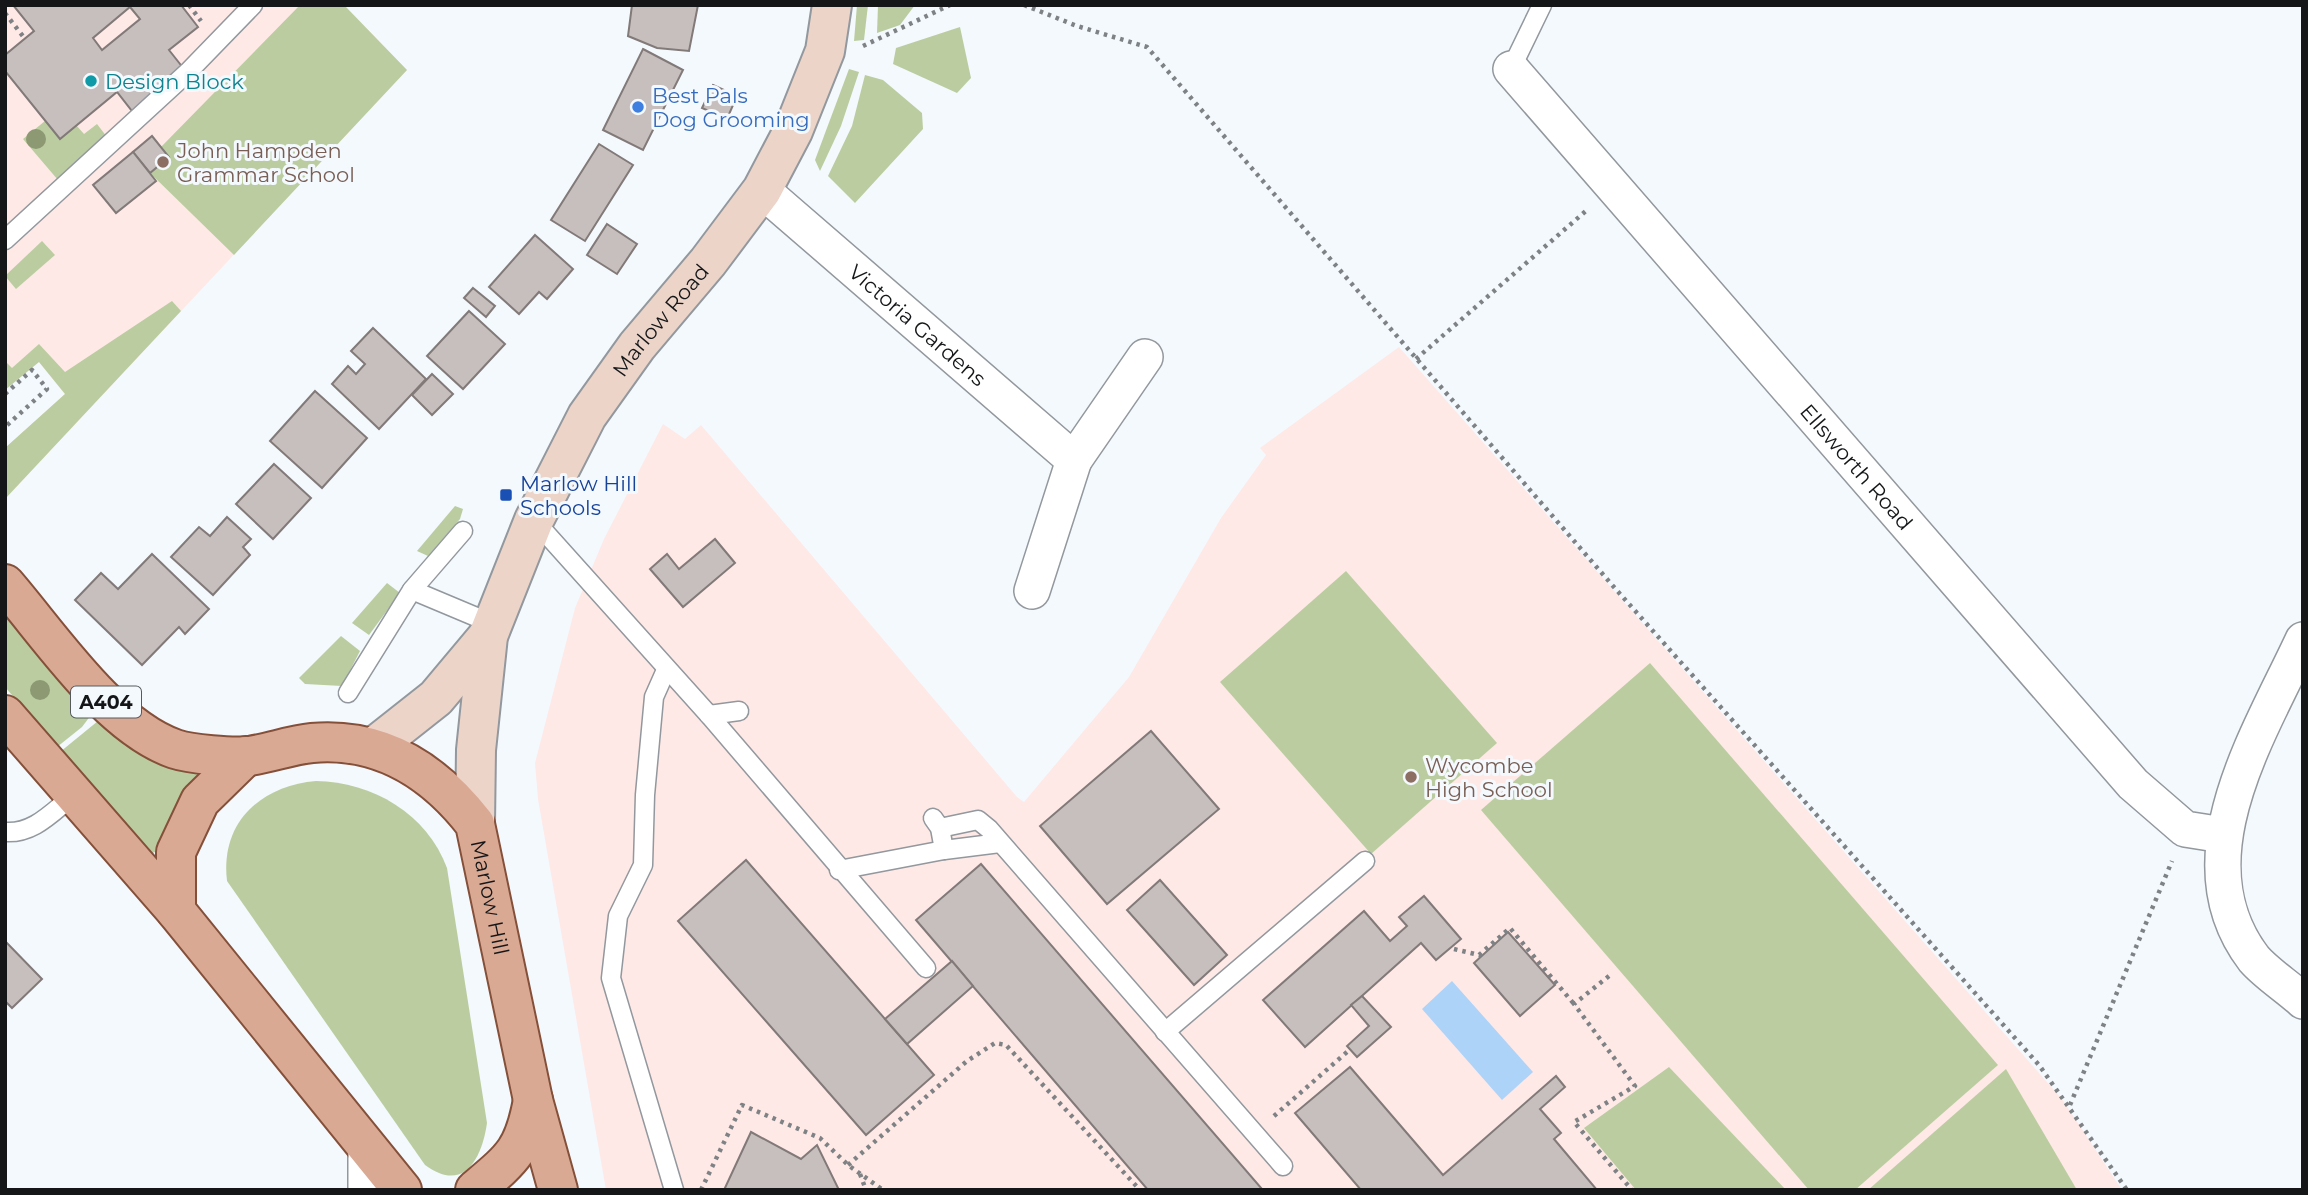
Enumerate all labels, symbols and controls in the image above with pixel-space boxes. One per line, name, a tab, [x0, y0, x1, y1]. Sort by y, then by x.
place label: Design Block	[105, 69, 244, 94]
marker: Design Block	[83, 73, 99, 89]
place label: Best Pals Dog Grooming	[652, 83, 810, 132]
marker: Best Pals Dog Grooming	[630, 99, 646, 115]
place label: John Hampden Grammar School	[176, 138, 355, 187]
marker: John Hampden Grammar School	[155, 154, 171, 170]
street label: Marlow Road	[607, 259, 714, 381]
street label: Victoria Gardens	[844, 259, 991, 391]
street label: Ellsworth Road	[1795, 399, 1918, 535]
place label: Marlow Hill Schools	[520, 471, 637, 520]
marker: Marlow Hill Schools	[498, 487, 514, 503]
road number: A404	[71, 687, 141, 718]
place label: Wycombe High School	[1425, 753, 1553, 802]
marker: Wycombe High School	[1403, 769, 1419, 785]
street label: Marlow Hill	[466, 837, 515, 957]

